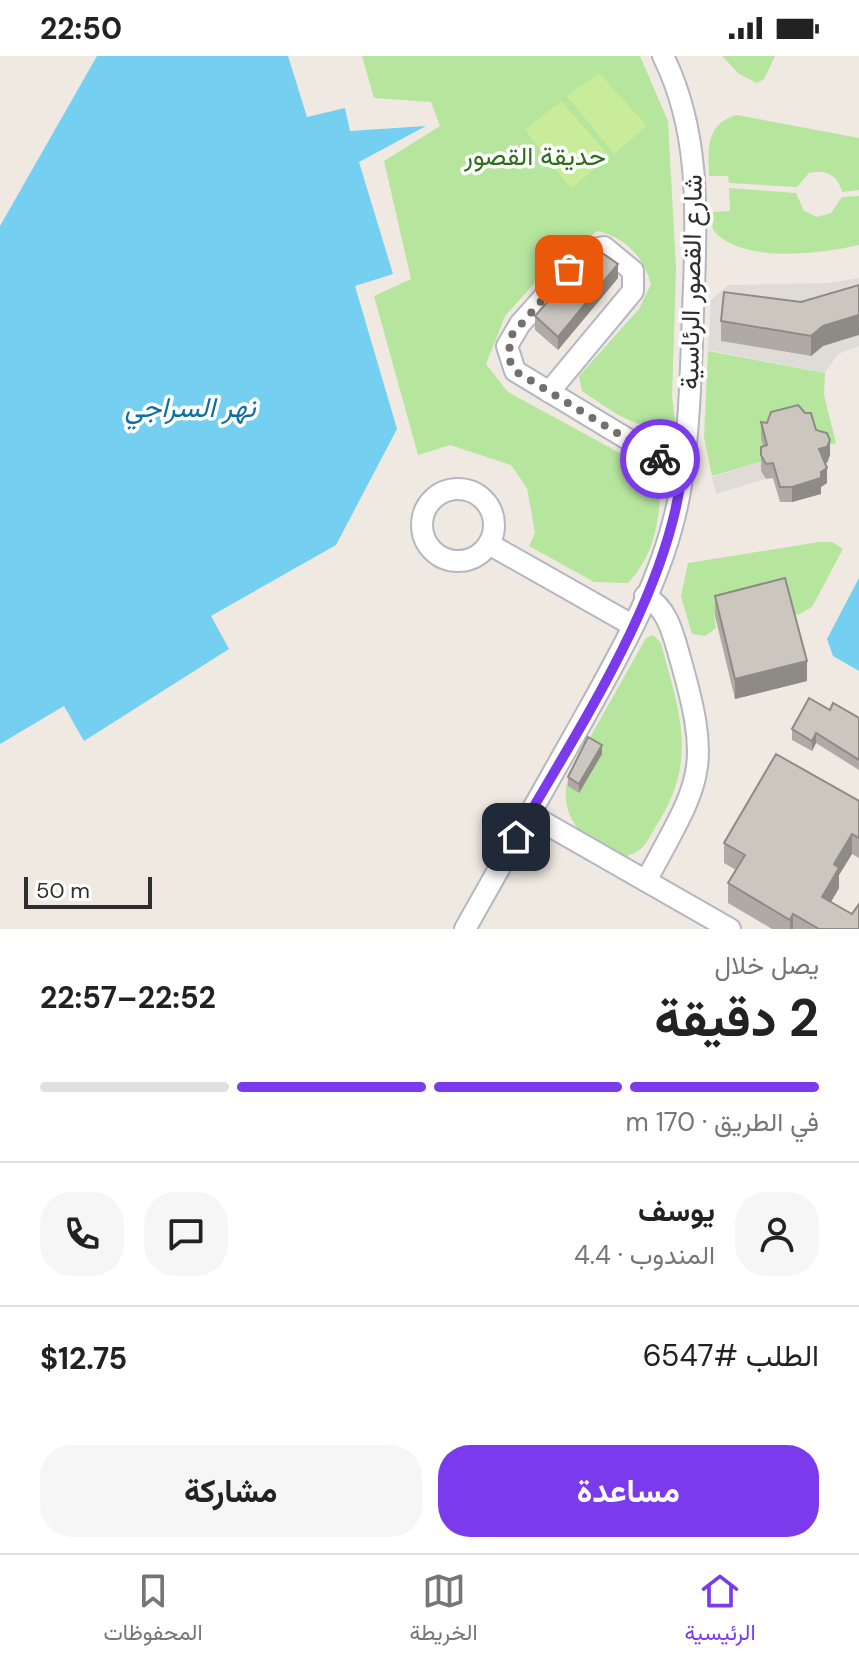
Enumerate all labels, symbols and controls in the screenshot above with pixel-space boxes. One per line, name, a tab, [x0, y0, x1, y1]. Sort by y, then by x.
text: 22:50	[40, 9, 122, 48]
park label: حديقة القصور	[463, 139, 606, 173]
street label: شارع القصور الرئاسية	[672, 174, 711, 390]
pin	[535, 235, 603, 303]
icon: bag	[547, 247, 591, 291]
water label: نهر السراجي	[124, 389, 258, 430]
courier	[620, 419, 700, 499]
icon: bike	[638, 437, 682, 481]
pin	[482, 803, 550, 871]
icon: home	[494, 815, 538, 859]
scale bar	[24, 873, 152, 909]
text: 50 m	[36, 876, 90, 905]
text: يصل خلال	[714, 948, 819, 982]
text: 22:52–22:57	[40, 978, 216, 1017]
text: 2 دقيقة	[654, 984, 819, 1052]
text: في الطريق · 170 m	[626, 1105, 819, 1139]
text: يوسف	[638, 1191, 715, 1230]
button: phone	[40, 1192, 124, 1276]
button: chat	[144, 1192, 228, 1276]
button: person	[735, 1192, 819, 1276]
text: المندوب · 4.4	[574, 1238, 715, 1272]
text: الطلب #6547	[643, 1336, 819, 1375]
text: $12.75	[40, 1339, 127, 1378]
button: مشاركة	[40, 1445, 422, 1537]
button: مساعدة	[438, 1445, 819, 1537]
tab: المحفوظات	[103, 1569, 203, 1652]
tab: الخريطة	[409, 1569, 478, 1652]
tab: الرئيسية	[684, 1569, 756, 1652]

